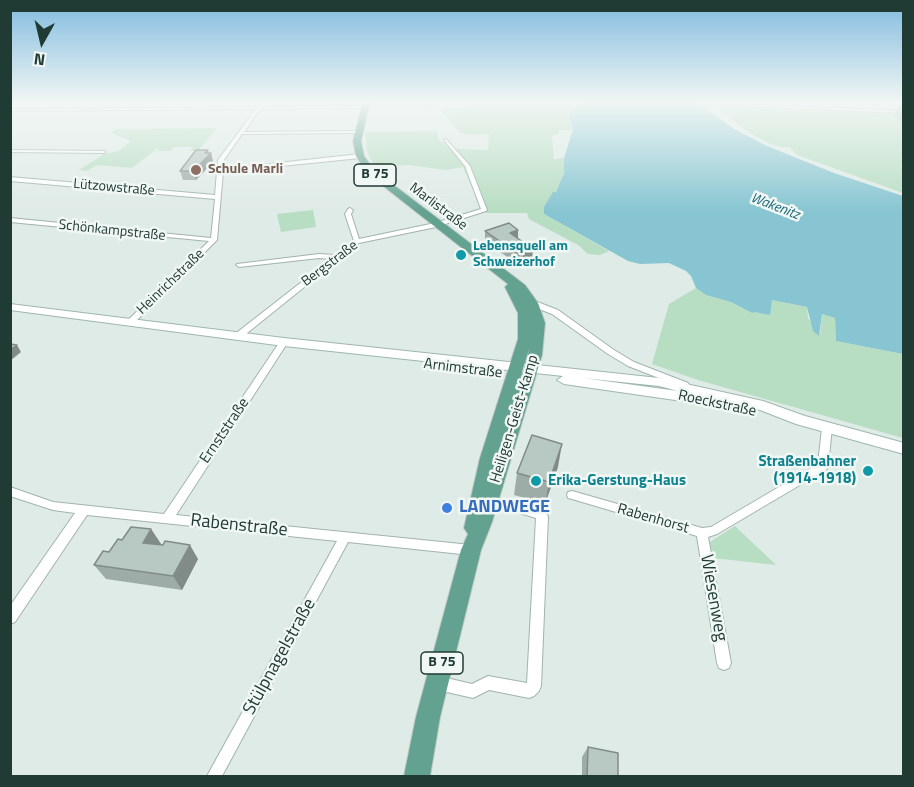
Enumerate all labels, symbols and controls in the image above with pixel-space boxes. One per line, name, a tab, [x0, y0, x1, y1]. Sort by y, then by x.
north arrow	[12, 12, 72, 72]
text: N	[32, 47, 47, 72]
place label: Schule Marli	[208, 162, 283, 178]
marker: Schule Marli	[189, 163, 203, 177]
road number: B 75	[354, 164, 396, 186]
street label: Lützowstraße	[73, 176, 155, 200]
street label: Marlistraße	[406, 180, 470, 234]
water label: Wakenitz	[748, 190, 802, 224]
street label: Schönkampstraße	[58, 217, 166, 245]
street label: Bergstraße	[299, 237, 361, 291]
place label: Lebensquell am Schweizerhof	[473, 239, 568, 272]
street label: Heinrichstraße	[134, 246, 208, 318]
marker: Lebensquell am Schweizerhof	[454, 248, 468, 262]
street label: Heiligen-Geist-Kamp	[487, 353, 543, 485]
street label: Arnimstraße	[423, 355, 503, 383]
street label: Roeckstraße	[676, 387, 758, 421]
street label: Ernststraße	[197, 395, 253, 467]
place label: Straßenbahner (1914-1918)	[758, 453, 856, 488]
marker: Straßenbahner (1914-1918)	[861, 464, 875, 478]
place label: Erika-Gerstung-Haus	[548, 472, 686, 490]
marker: Erika-Gerstung-Haus	[529, 474, 543, 488]
place label: LANDWEGE	[459, 497, 550, 519]
street label: Rabenhorst	[615, 500, 691, 538]
marker: LANDWEGE	[440, 501, 454, 515]
street label: Rabenstraße	[189, 510, 289, 542]
street label: Wiesenweg	[695, 553, 731, 643]
street label: Stülpnagelstraße	[239, 595, 321, 719]
road number: B 75	[421, 652, 463, 674]

